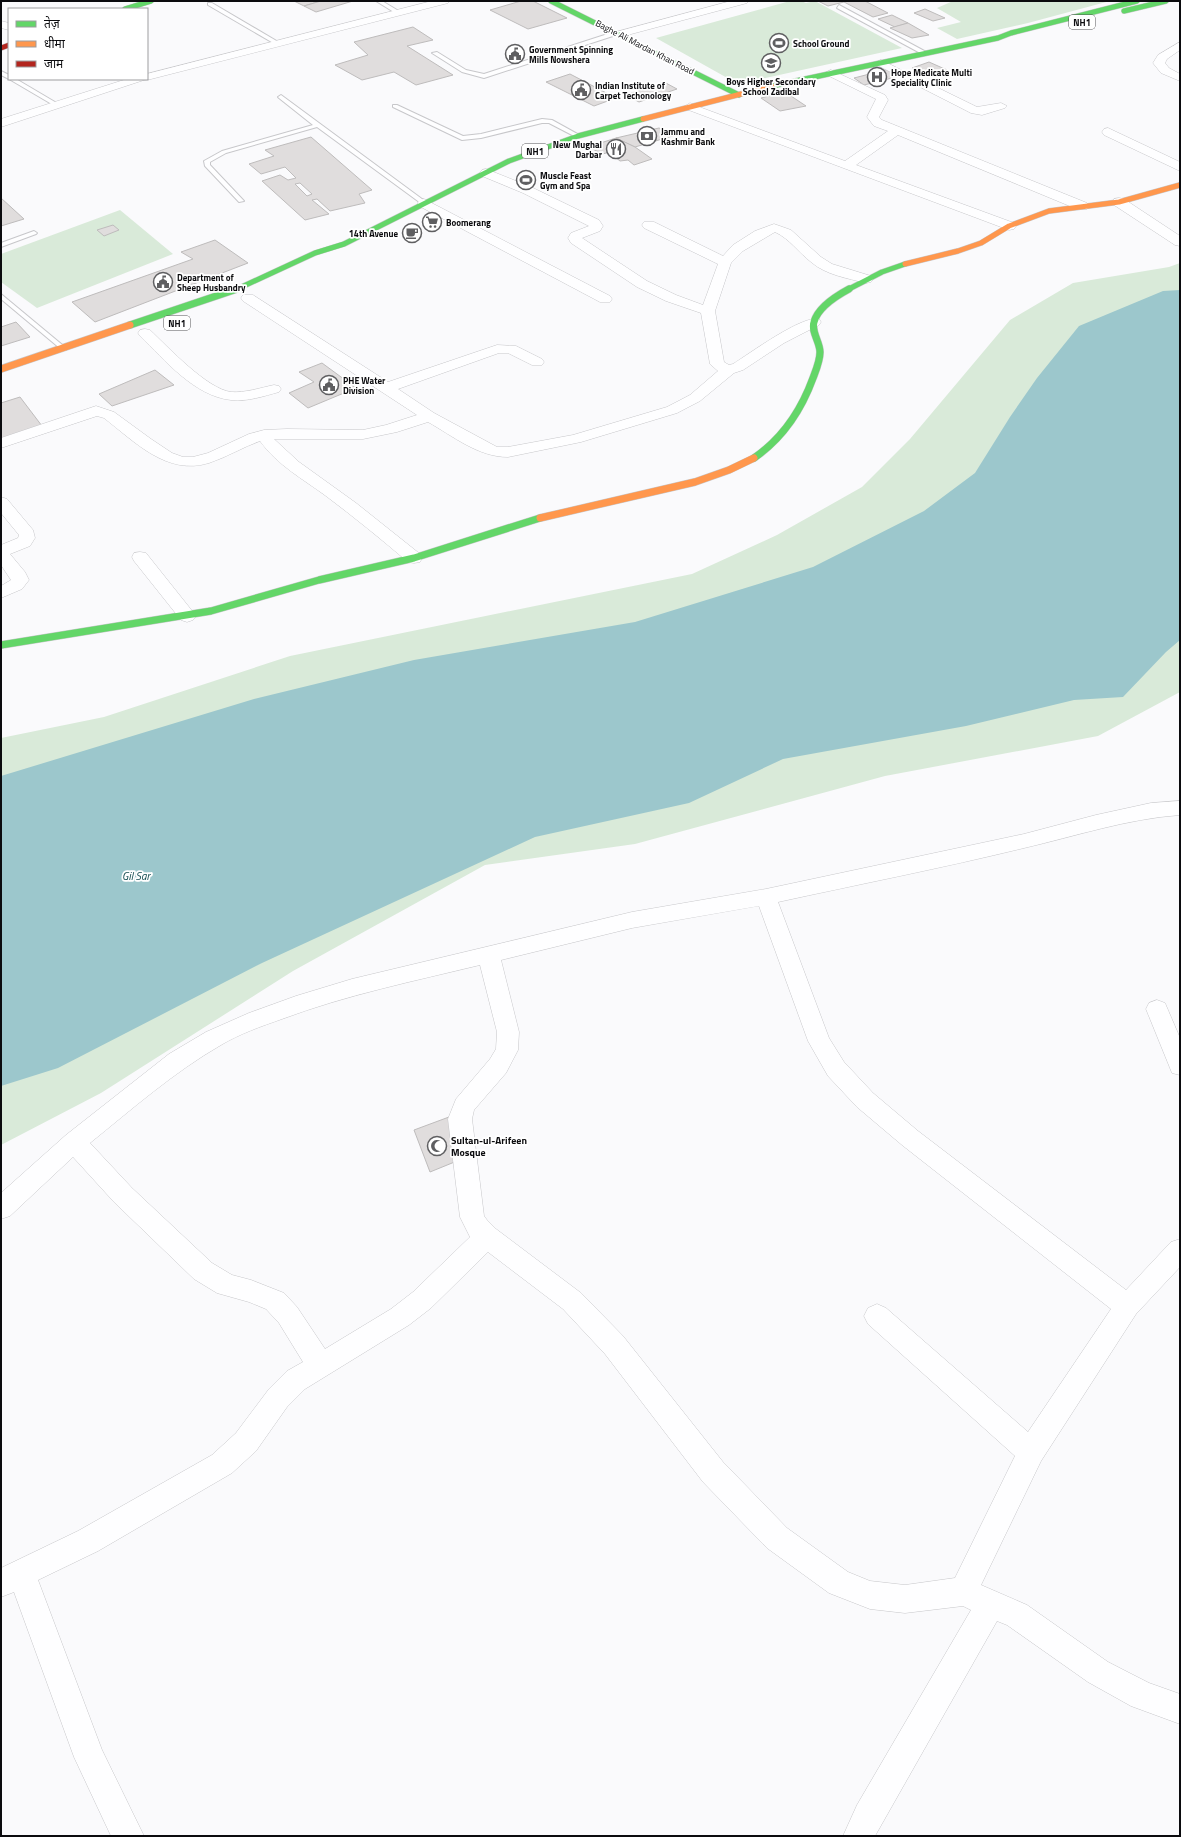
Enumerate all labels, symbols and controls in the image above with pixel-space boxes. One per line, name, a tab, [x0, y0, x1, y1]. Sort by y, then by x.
legend	[8, 8, 148, 80]
text: तेज़	[44, 14, 61, 33]
road number: NH1	[1069, 15, 1095, 29]
street label: Baghe Ali Mardan Khan Road	[593, 16, 697, 78]
sports icon: School Ground	[768, 32, 790, 54]
text: धीमा	[44, 34, 66, 53]
place label: School Ground	[793, 37, 849, 50]
public building icon: Government Spinning Mills Nowshera	[504, 43, 526, 65]
place label: Government Spinning Mills Nowshera	[529, 43, 613, 66]
school or university icon: Boys Higher Secondary School Zadibal	[760, 52, 782, 74]
text: जाम	[44, 54, 64, 73]
hospital icon: Hope Medicate Multi Speciality Clinic	[866, 66, 888, 88]
place label: Hope Medicate Multi Speciality Clinic	[891, 66, 972, 89]
place label: Boys Higher Secondary School Zadibal	[726, 75, 816, 98]
public building icon: Indian Institute of Carpet Techonology	[570, 79, 592, 101]
place label: Indian Institute of Carpet Techonology	[595, 79, 672, 102]
bank icon: Jammu and Kashmir Bank	[636, 125, 658, 147]
place label: Jammu and Kashmir Bank	[661, 125, 715, 148]
place label: New Mughal Darbar	[553, 138, 603, 161]
restaurant icon: New Mughal Darbar	[605, 138, 627, 160]
road number: NH1	[522, 144, 548, 158]
sports icon: Muscle Feast Gym and Spa	[515, 169, 537, 191]
place label: Muscle Feast Gym and Spa	[540, 169, 592, 192]
supermarket icon: Boomerang	[421, 211, 443, 233]
place label: Boomerang	[446, 216, 491, 229]
cafe icon: 14th Avenue	[401, 222, 423, 244]
place label: 14th Avenue	[349, 227, 398, 240]
public building icon: Department of Sheep Husbandry	[152, 271, 174, 293]
place label: Department of Sheep Husbandry	[177, 271, 246, 294]
road number: NH1	[164, 316, 190, 330]
public building icon: PHE Water Division	[318, 374, 340, 396]
place label: PHE Water Division	[343, 374, 386, 397]
water label: Gil Sar	[122, 868, 151, 884]
place label: Sultan-ul-Arifeen Mosque	[451, 1133, 527, 1160]
mosque icon: Sultan-ul-Arifeen Mosque	[426, 1135, 448, 1157]

